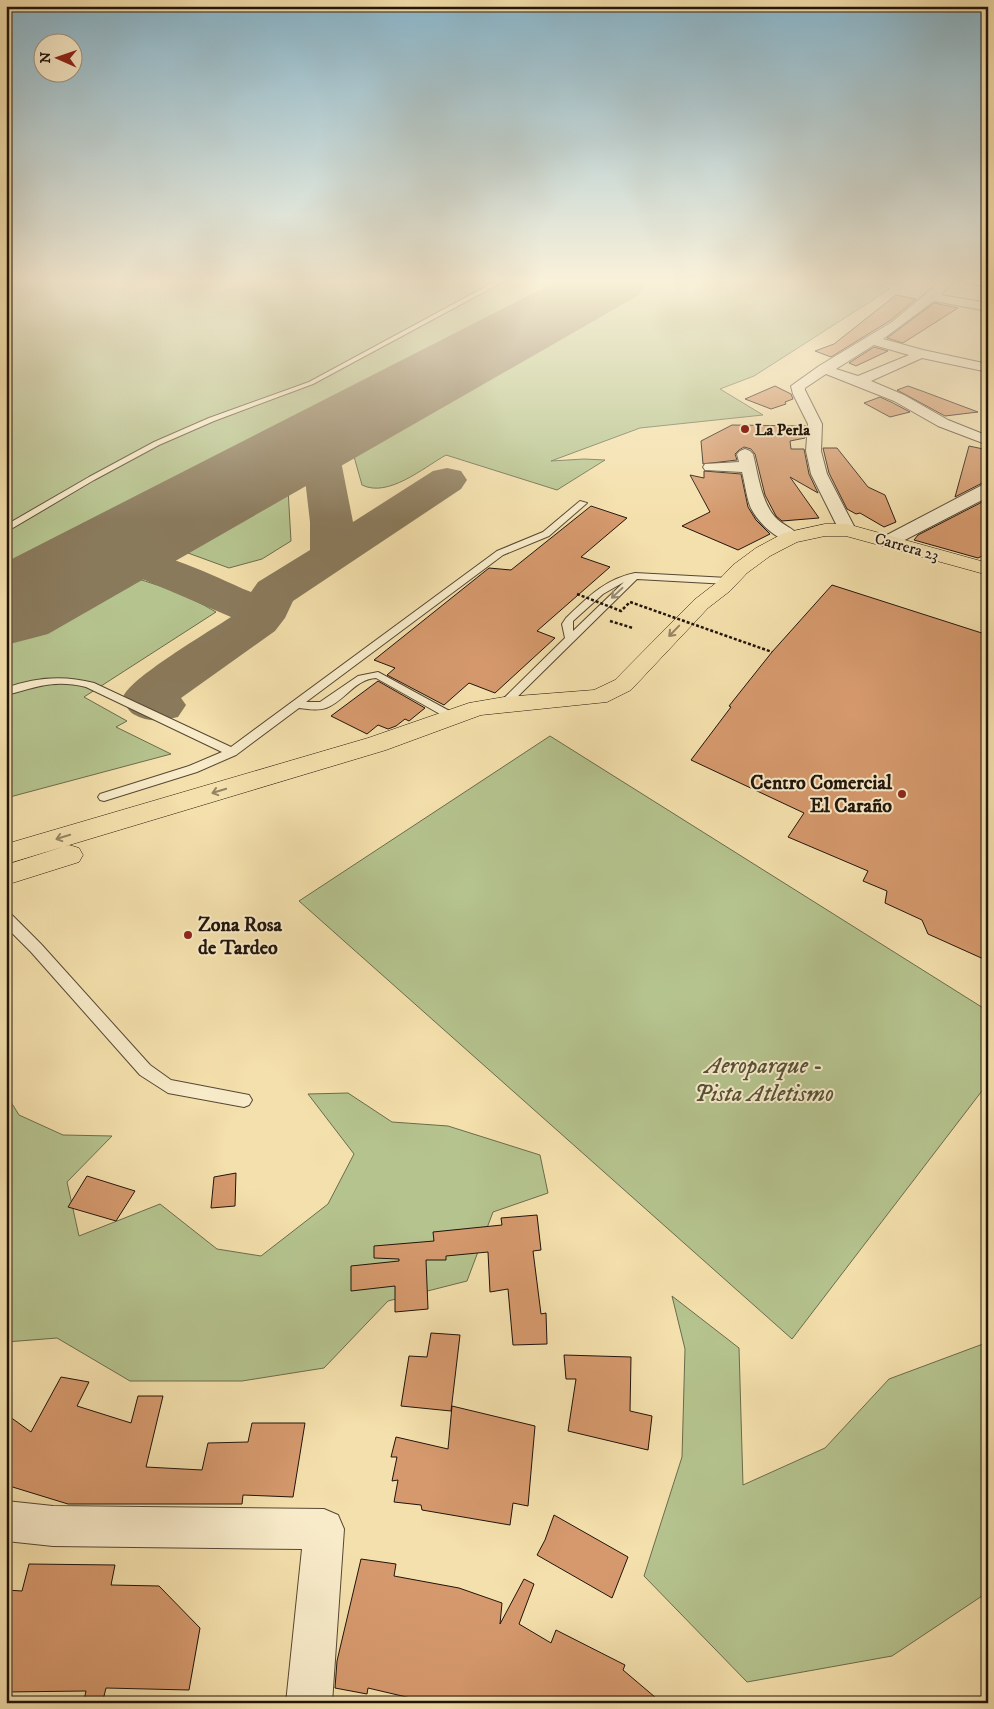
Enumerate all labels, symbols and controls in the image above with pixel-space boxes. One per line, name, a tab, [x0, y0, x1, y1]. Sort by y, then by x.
north arrow	[32, 32, 82, 82]
text: N	[37, 51, 55, 64]
place label: La Perla	[755, 420, 811, 440]
marker: La Perla	[739, 423, 751, 435]
street label: Carrera 23	[872, 528, 941, 566]
one-way arrow	[610, 587, 623, 599]
one-way arrow	[668, 625, 680, 637]
place label: Centro Comercial El Caraño	[750, 771, 893, 819]
one-way arrow	[211, 786, 227, 796]
marker: Centro Comercial El Caraño	[896, 788, 908, 800]
one-way arrow	[55, 833, 71, 843]
place label: Zona Rosa de Tardeo	[198, 913, 282, 961]
marker: Zona Rosa de Tardeo	[182, 929, 194, 941]
park label: Aeroparque - Pista Atletismo	[694, 1051, 834, 1109]

